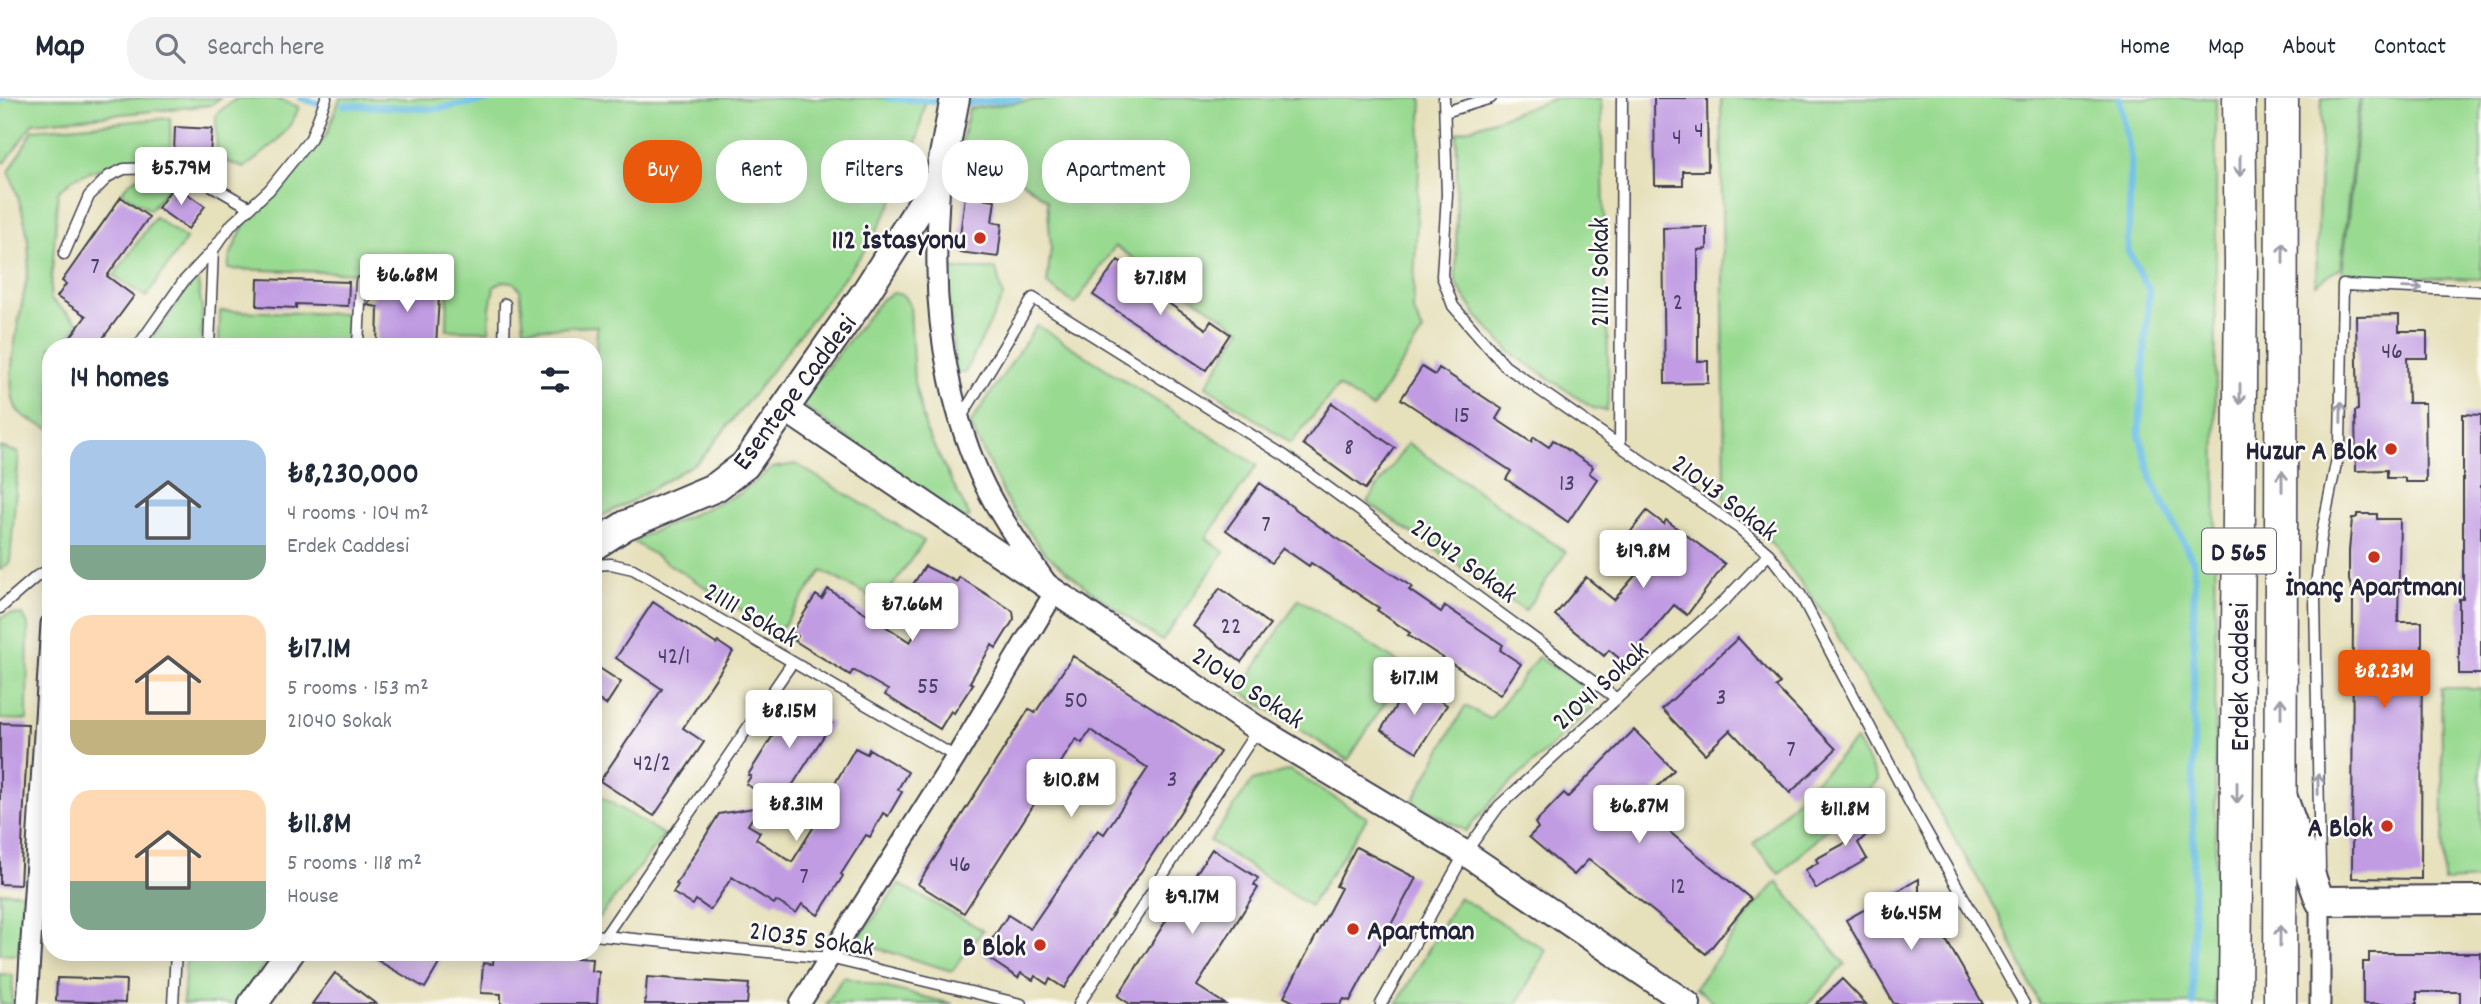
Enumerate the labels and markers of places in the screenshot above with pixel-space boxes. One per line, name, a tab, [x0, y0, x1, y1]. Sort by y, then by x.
pin: ₺5.79M	[124, 148, 238, 207]
place label: 112 İstasyonu	[831, 223, 966, 263]
marker: 112 İstasyonu	[972, 230, 988, 246]
pin: ₺6.68M	[350, 254, 464, 314]
pin: ₺7.18M	[1103, 258, 1217, 317]
place label: Huzur A Blok	[2246, 434, 2377, 474]
marker: Huzur A Blok	[2383, 441, 2399, 457]
pin: ₺19.8M	[1586, 531, 1700, 590]
marker: İnanç Apartmanı	[2366, 549, 2382, 565]
place label: İnanç Apartmanı	[2285, 570, 2463, 610]
pin: ₺7.66M	[855, 584, 969, 643]
pin: ₺8.23M	[2327, 650, 2441, 710]
pin: ₺17.1M	[1357, 658, 1471, 717]
pin: ₺8.15M	[732, 690, 846, 750]
pin: ₺10.8M	[1014, 760, 1128, 819]
pin: ₺8.31M	[739, 784, 853, 843]
pin: ₺6.87M	[1582, 786, 1696, 845]
pin: ₺11.8M	[1788, 788, 1902, 848]
place label: A Blok	[2307, 811, 2373, 851]
marker: A Blok	[2379, 818, 2395, 834]
pin: ₺9.17M	[1135, 876, 1249, 936]
pin: ₺6.45M	[1854, 892, 1968, 952]
place label: Apartman	[1367, 914, 1474, 954]
marker: Apartman	[1345, 921, 1361, 937]
place label: B Blok	[962, 930, 1026, 970]
marker: B Blok	[1032, 937, 1048, 953]

